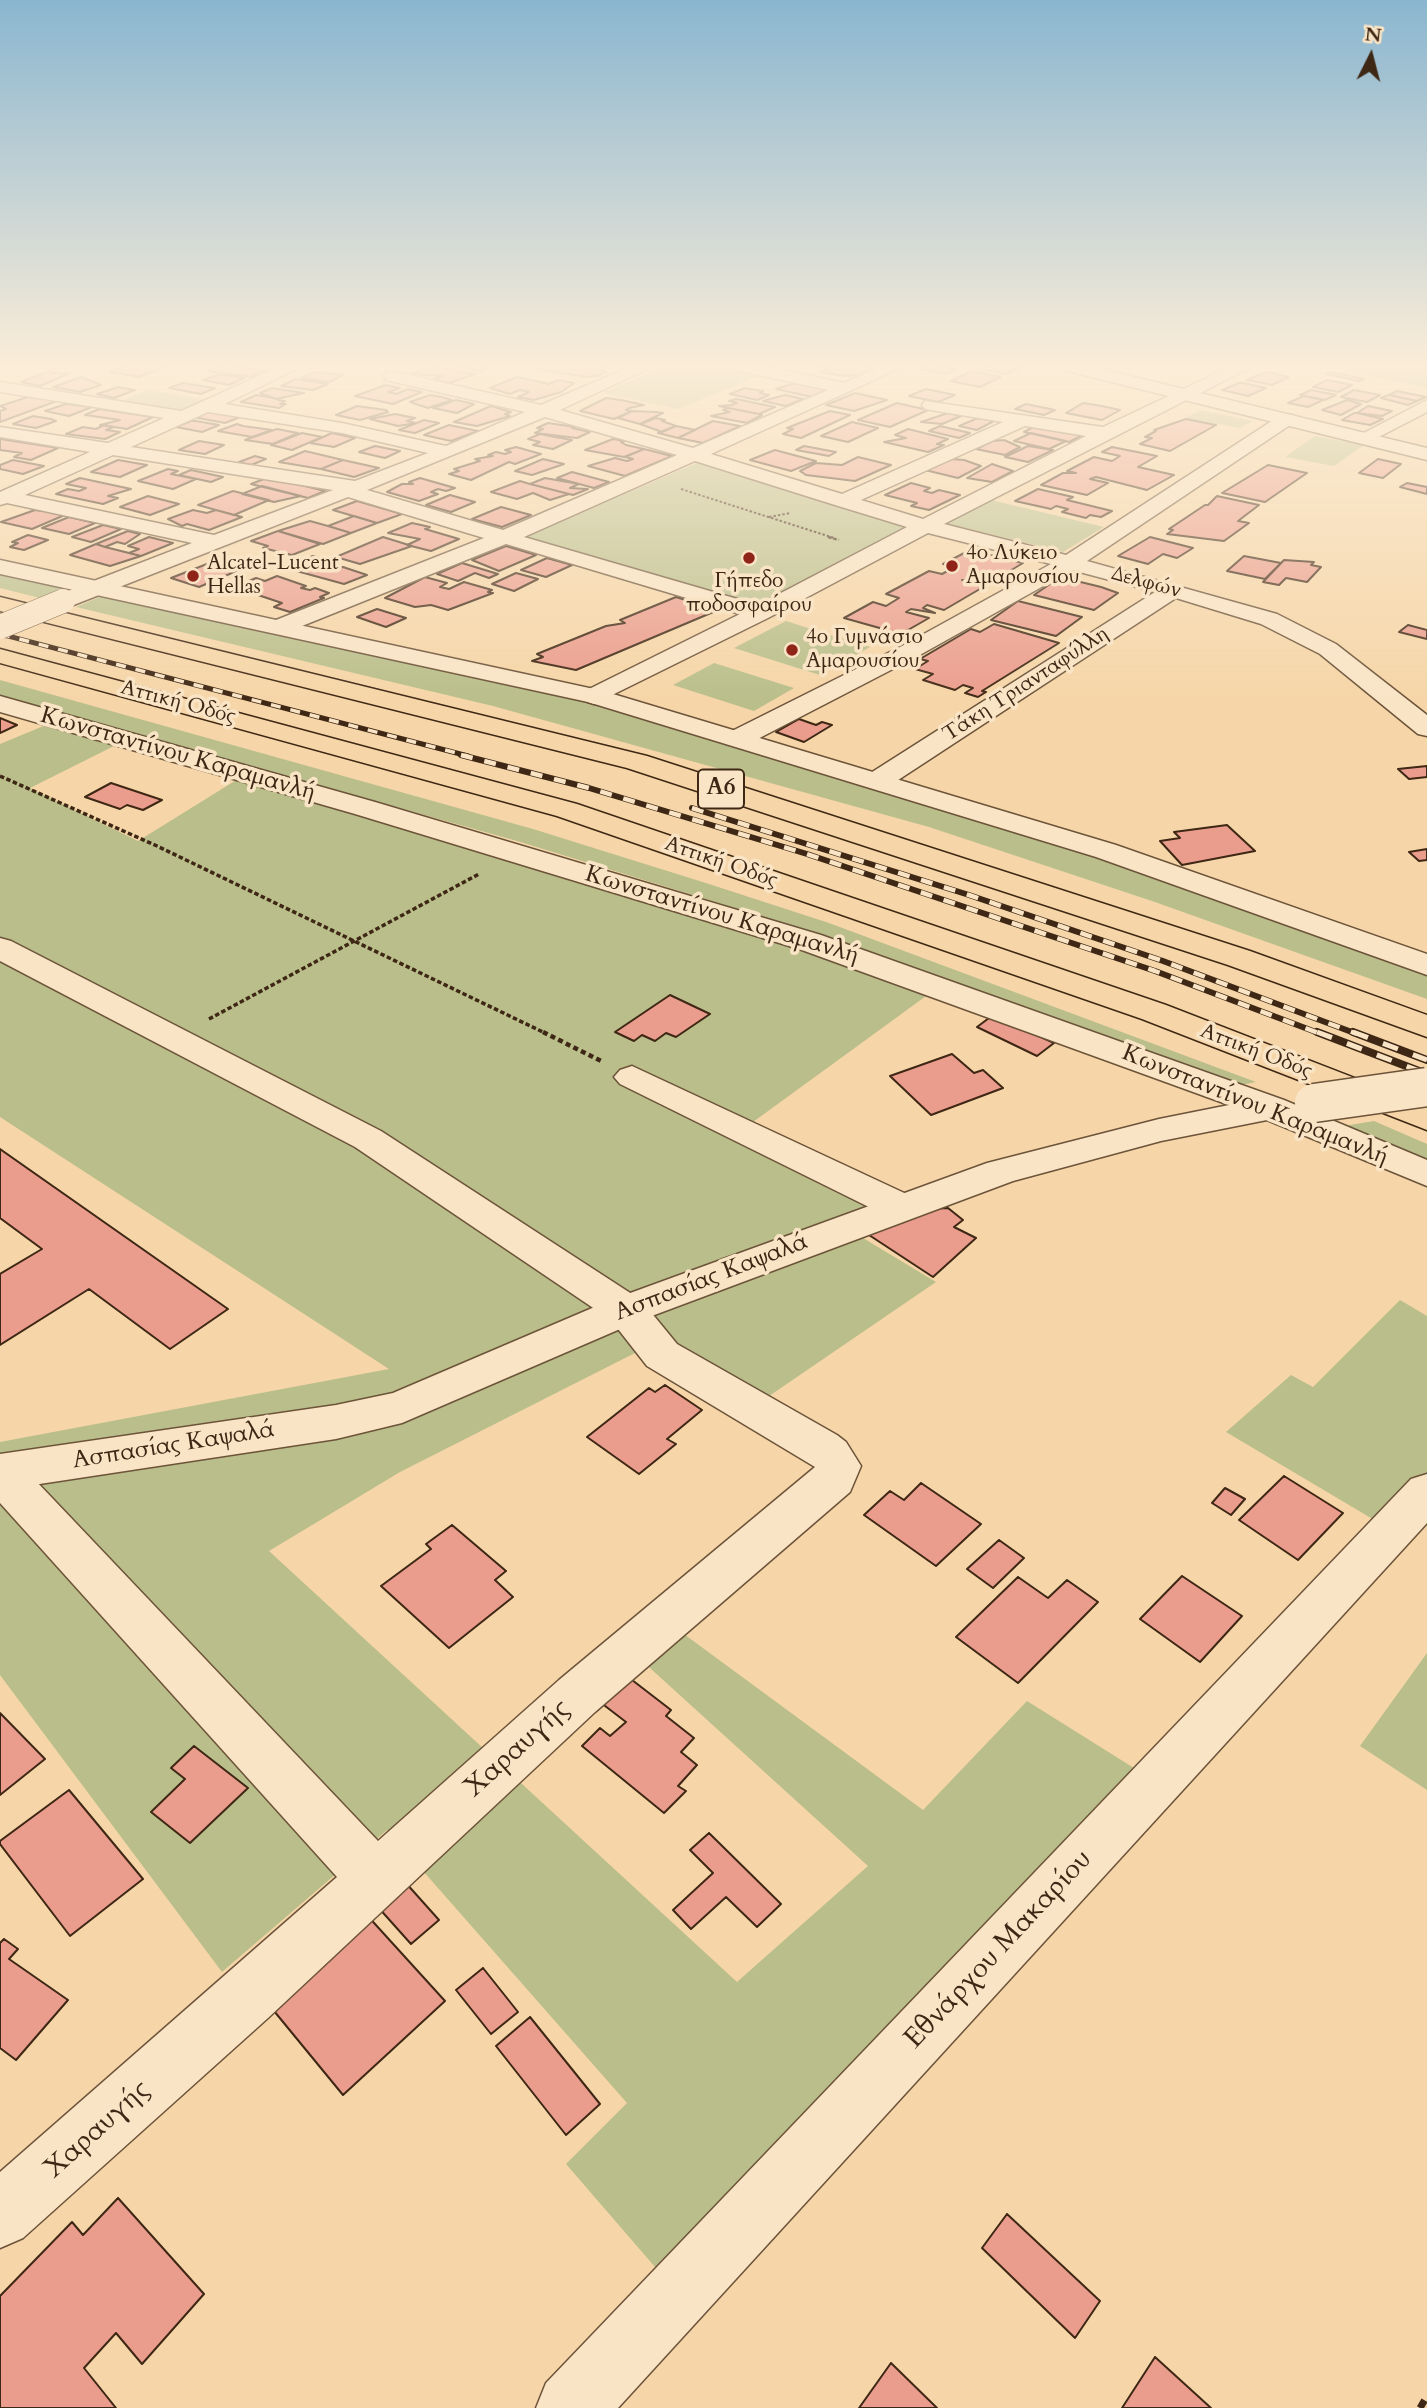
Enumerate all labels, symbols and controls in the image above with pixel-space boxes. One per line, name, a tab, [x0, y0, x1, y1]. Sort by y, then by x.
north arrow	[1336, 21, 1406, 91]
text: N	[1364, 21, 1383, 49]
place label: 4ο Λύκειο Αμαρουσίου	[966, 541, 1080, 591]
marker: Γήπεδο ποδοσφαίρου	[741, 550, 757, 566]
place label: Alcatel-Lucent Hellas	[207, 551, 339, 601]
marker: 4ο Λύκειο Αμαρουσίου	[944, 558, 960, 574]
street label: Δελφών	[1108, 562, 1184, 604]
marker: Alcatel-Lucent Hellas	[185, 568, 201, 584]
place label: Γήπεδο ποδοσφαίρου	[686, 569, 812, 619]
street label: Τάκη Τριανταφύλλη	[939, 622, 1113, 748]
place label: 4ο Γυμνάσιο Αμαρουσίου	[806, 625, 923, 675]
marker: 4ο Γυμνάσιο Αμαρουσίου	[784, 642, 800, 658]
street label: Αττική Οδός	[118, 676, 238, 730]
street label: Κωνσταντίνου Καραμανλή	[37, 702, 319, 808]
road number: Α6	[698, 769, 744, 808]
street label: Αττική Οδός	[661, 832, 781, 894]
street label: Κωνσταντίνου Καραμανλή	[581, 861, 863, 971]
street label: Αττική Οδός	[1196, 1019, 1316, 1085]
street label: Κωνσταντίνου Καραμανλή	[1117, 1039, 1393, 1173]
street label: Ασπασίας Καψαλά	[611, 1228, 813, 1328]
street label: Ασπασίας Καψαλά	[71, 1416, 277, 1476]
street label: Χαραυγής	[458, 1693, 578, 1805]
street label: Εθνάρχου Μακαρίου	[898, 1844, 1100, 2056]
street label: Χαραυγής	[38, 2074, 158, 2186]

